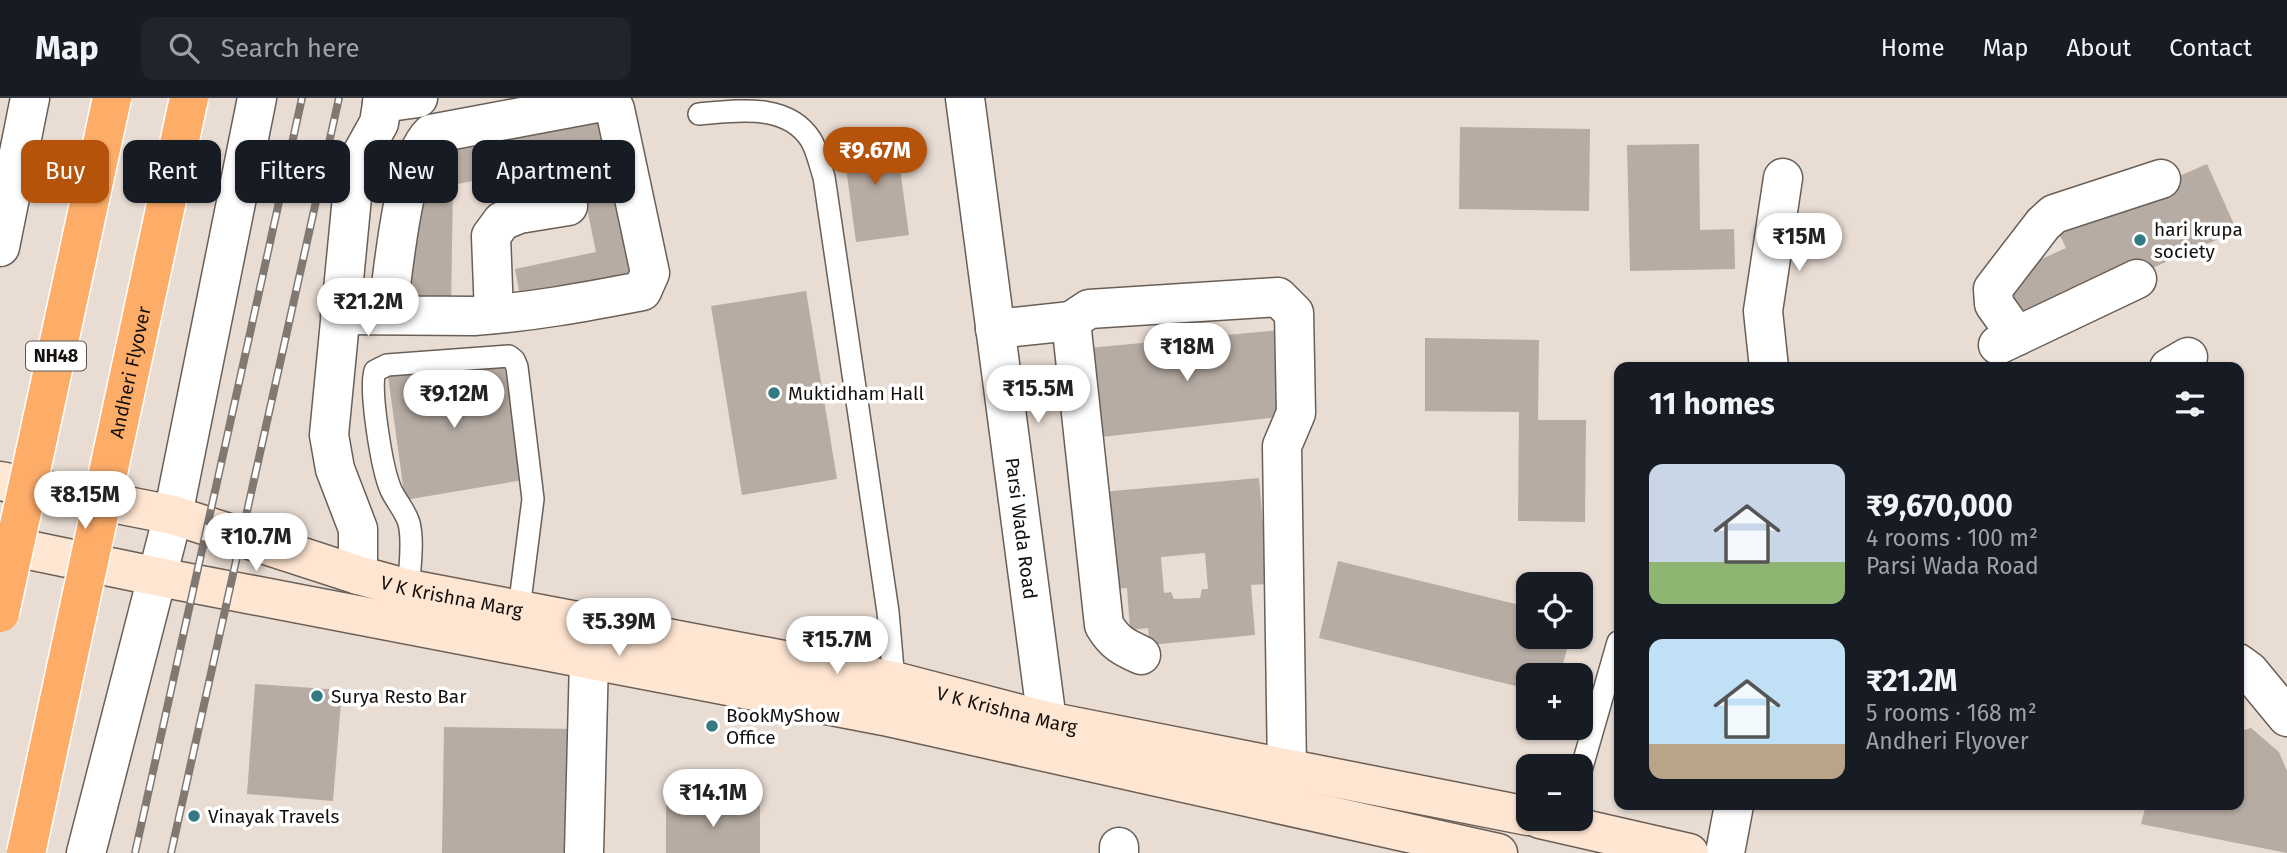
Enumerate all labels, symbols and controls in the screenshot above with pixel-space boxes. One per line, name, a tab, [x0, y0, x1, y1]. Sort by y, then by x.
search box	[141, 17, 631, 80]
text: Map	[35, 28, 99, 68]
icon: search	[165, 29, 203, 67]
text: Search here	[221, 33, 360, 64]
text: Home	[1881, 34, 1945, 62]
text: Map	[1983, 34, 2029, 62]
text: About	[2067, 34, 2131, 62]
text: Contact	[2169, 34, 2252, 62]
pin: ₹9.67M	[818, 127, 932, 187]
text: ₹9.67M	[839, 136, 911, 164]
chip: Buy	[21, 140, 109, 203]
chip: Rent	[123, 140, 221, 203]
chip: Filters	[235, 140, 350, 203]
chip: New	[364, 140, 458, 203]
chip: Apartment	[472, 140, 635, 203]
pin: ₹15M	[1758, 214, 1840, 273]
place label: hari krupa society	[2154, 218, 2243, 263]
text: ₹15M	[1772, 222, 1826, 250]
marker: hari krupa society	[2132, 232, 2148, 248]
pin: ₹21.2M	[311, 278, 425, 338]
text: ₹21.2M	[333, 287, 403, 315]
street label: Andheri Flyover	[104, 303, 155, 440]
pin: ₹18M	[1146, 324, 1228, 383]
text: ₹18M	[1160, 332, 1214, 360]
road number: NH48	[26, 342, 86, 370]
pin: ₹15.5M	[981, 366, 1095, 425]
pin: ₹9.12M	[397, 370, 511, 430]
text: ₹15.5M	[1002, 374, 1074, 402]
text: ₹9.12M	[419, 379, 489, 407]
place label: Muktidham Hall	[788, 382, 925, 405]
marker: Muktidham Hall	[766, 385, 782, 401]
icon: filters	[2171, 385, 2209, 423]
text: 11 homes	[1649, 386, 1775, 422]
street label: Parsi Wada Road	[1001, 456, 1042, 601]
pin: ₹8.15M	[28, 472, 142, 531]
text: ₹8.15M	[50, 480, 120, 508]
text: ₹9,670,000	[1866, 488, 2013, 524]
icon: home	[1705, 492, 1789, 576]
pin: ₹10.7M	[199, 514, 313, 573]
text: ₹10.7M	[221, 522, 291, 550]
text: 4 rooms · 100 m²	[1866, 524, 2038, 552]
text: Parsi Wada Road	[1866, 552, 2039, 580]
street label: V K Krishna Marg	[378, 570, 525, 622]
map controls	[1516, 572, 1593, 831]
button: locate	[1516, 572, 1593, 649]
pin: ₹5.39M	[562, 598, 676, 658]
text: ₹5.39M	[582, 607, 656, 635]
pin: ₹15.7M	[780, 616, 894, 676]
text: ₹15.7M	[802, 625, 872, 653]
button: +	[1516, 663, 1593, 740]
text: ₹21.2M	[1866, 663, 1957, 699]
icon: home	[1705, 667, 1789, 751]
street label: V K Krishna Marg	[934, 681, 1079, 738]
place label: Surya Resto Bar	[331, 685, 467, 708]
marker: Surya Resto Bar	[309, 688, 325, 704]
text: 5 rooms · 168 m²	[1866, 699, 2037, 727]
place label: BookMyShow Office	[726, 704, 840, 749]
marker: BookMyShow Office	[704, 718, 720, 734]
text: Andheri Flyover	[1866, 727, 2029, 755]
button: −	[1516, 754, 1593, 831]
pin: ₹14.1M	[656, 770, 770, 829]
text: ₹14.1M	[679, 778, 747, 806]
place label: Vinayak Travels	[208, 805, 339, 828]
marker: Vinayak Travels	[186, 808, 202, 824]

